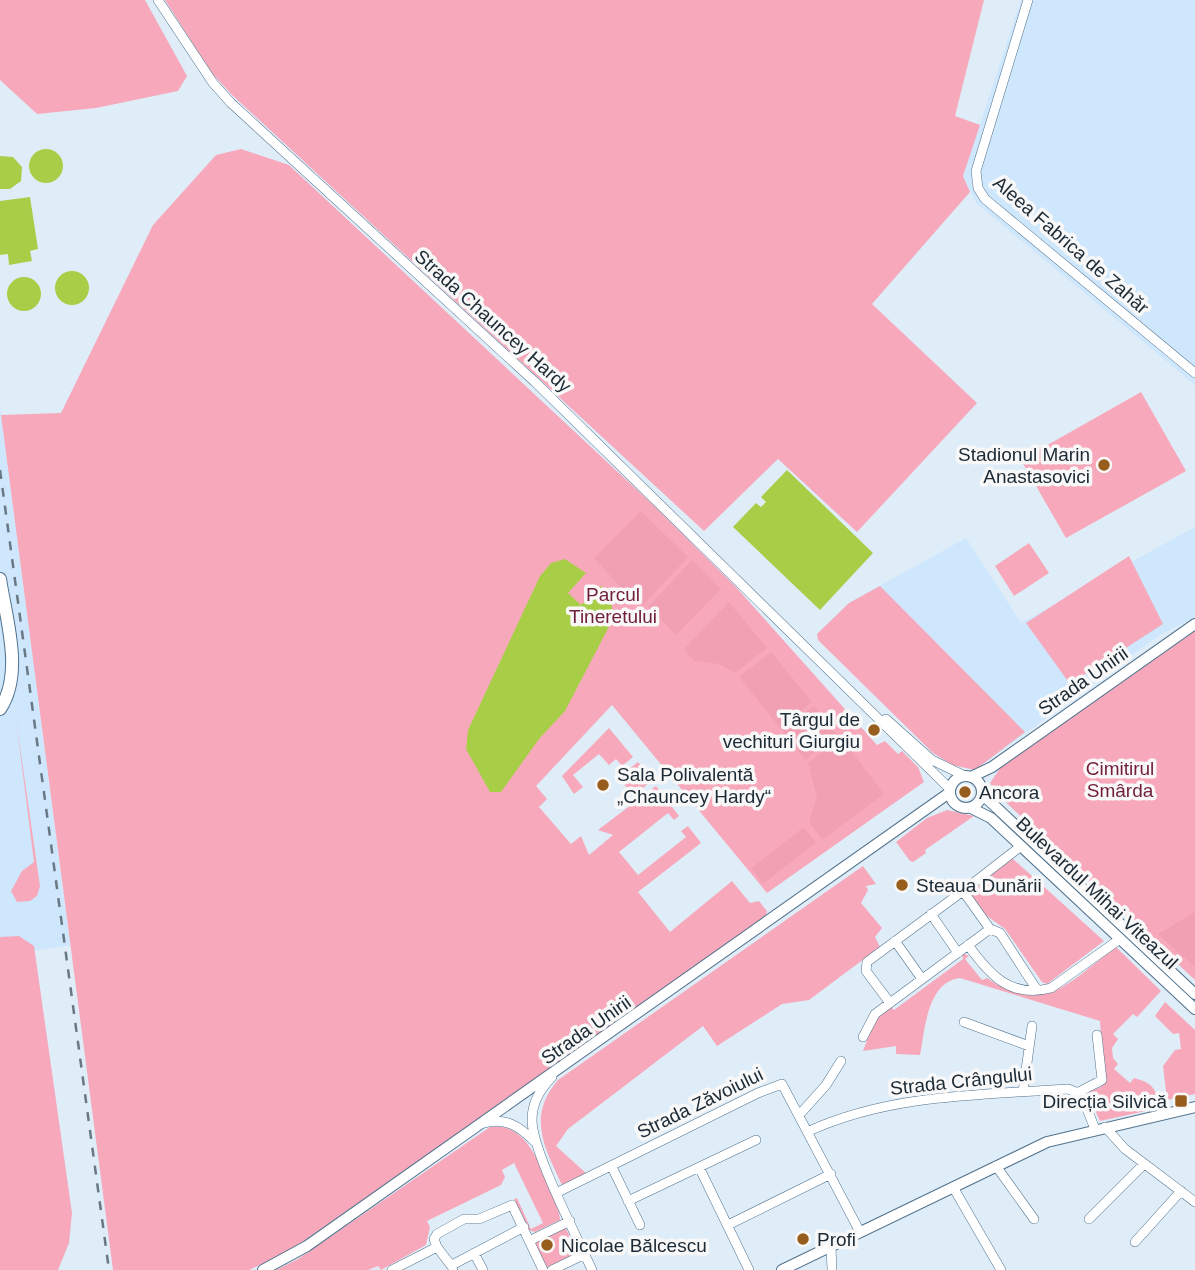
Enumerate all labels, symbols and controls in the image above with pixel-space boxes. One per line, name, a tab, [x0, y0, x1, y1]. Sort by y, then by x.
street label: Aleea Fabrica de Zahăr	[989, 172, 1153, 318]
street label: Strada Chauncey Hardy	[411, 245, 576, 397]
place label: Stadionul Marin Anastasovici	[958, 444, 1090, 487]
marker: Stadionul Marin Anastasovici	[1096, 457, 1112, 473]
park label: Parcul Tineretului	[569, 584, 657, 627]
street label: Strada Unirii	[1034, 642, 1132, 720]
place label: Târgul de vechituri Giurgiu	[723, 709, 860, 752]
marker: Târgul de vechituri Giurgiu	[866, 722, 882, 738]
park label: Cimitirul Smârda	[1086, 758, 1154, 801]
place label: Sala Polivalentă „Chauncey Hardy“	[617, 764, 771, 807]
marker: Sala Polivalentă „Chauncey Hardy“	[595, 777, 611, 793]
place label: Ancora	[979, 782, 1040, 803]
marker: Ancora	[957, 784, 973, 800]
street label: Bulevardul Mihai Viteazul	[1012, 813, 1182, 973]
place label: Steaua Dunării	[916, 875, 1042, 896]
marker: Steaua Dunării	[894, 877, 910, 893]
street label: Strada Unirii	[537, 991, 635, 1069]
street label: Strada Zăvoiului	[634, 1063, 766, 1143]
street label: Strada Crângului	[889, 1063, 1033, 1099]
place label: Direcția Silvică	[1042, 1091, 1167, 1112]
marker: Direcția Silvică	[1173, 1093, 1189, 1109]
place label: Profi	[817, 1229, 856, 1250]
marker: Profi	[795, 1231, 811, 1247]
place label: Nicolae Bălcescu	[561, 1235, 707, 1256]
marker: Nicolae Bălcescu	[539, 1237, 555, 1253]

